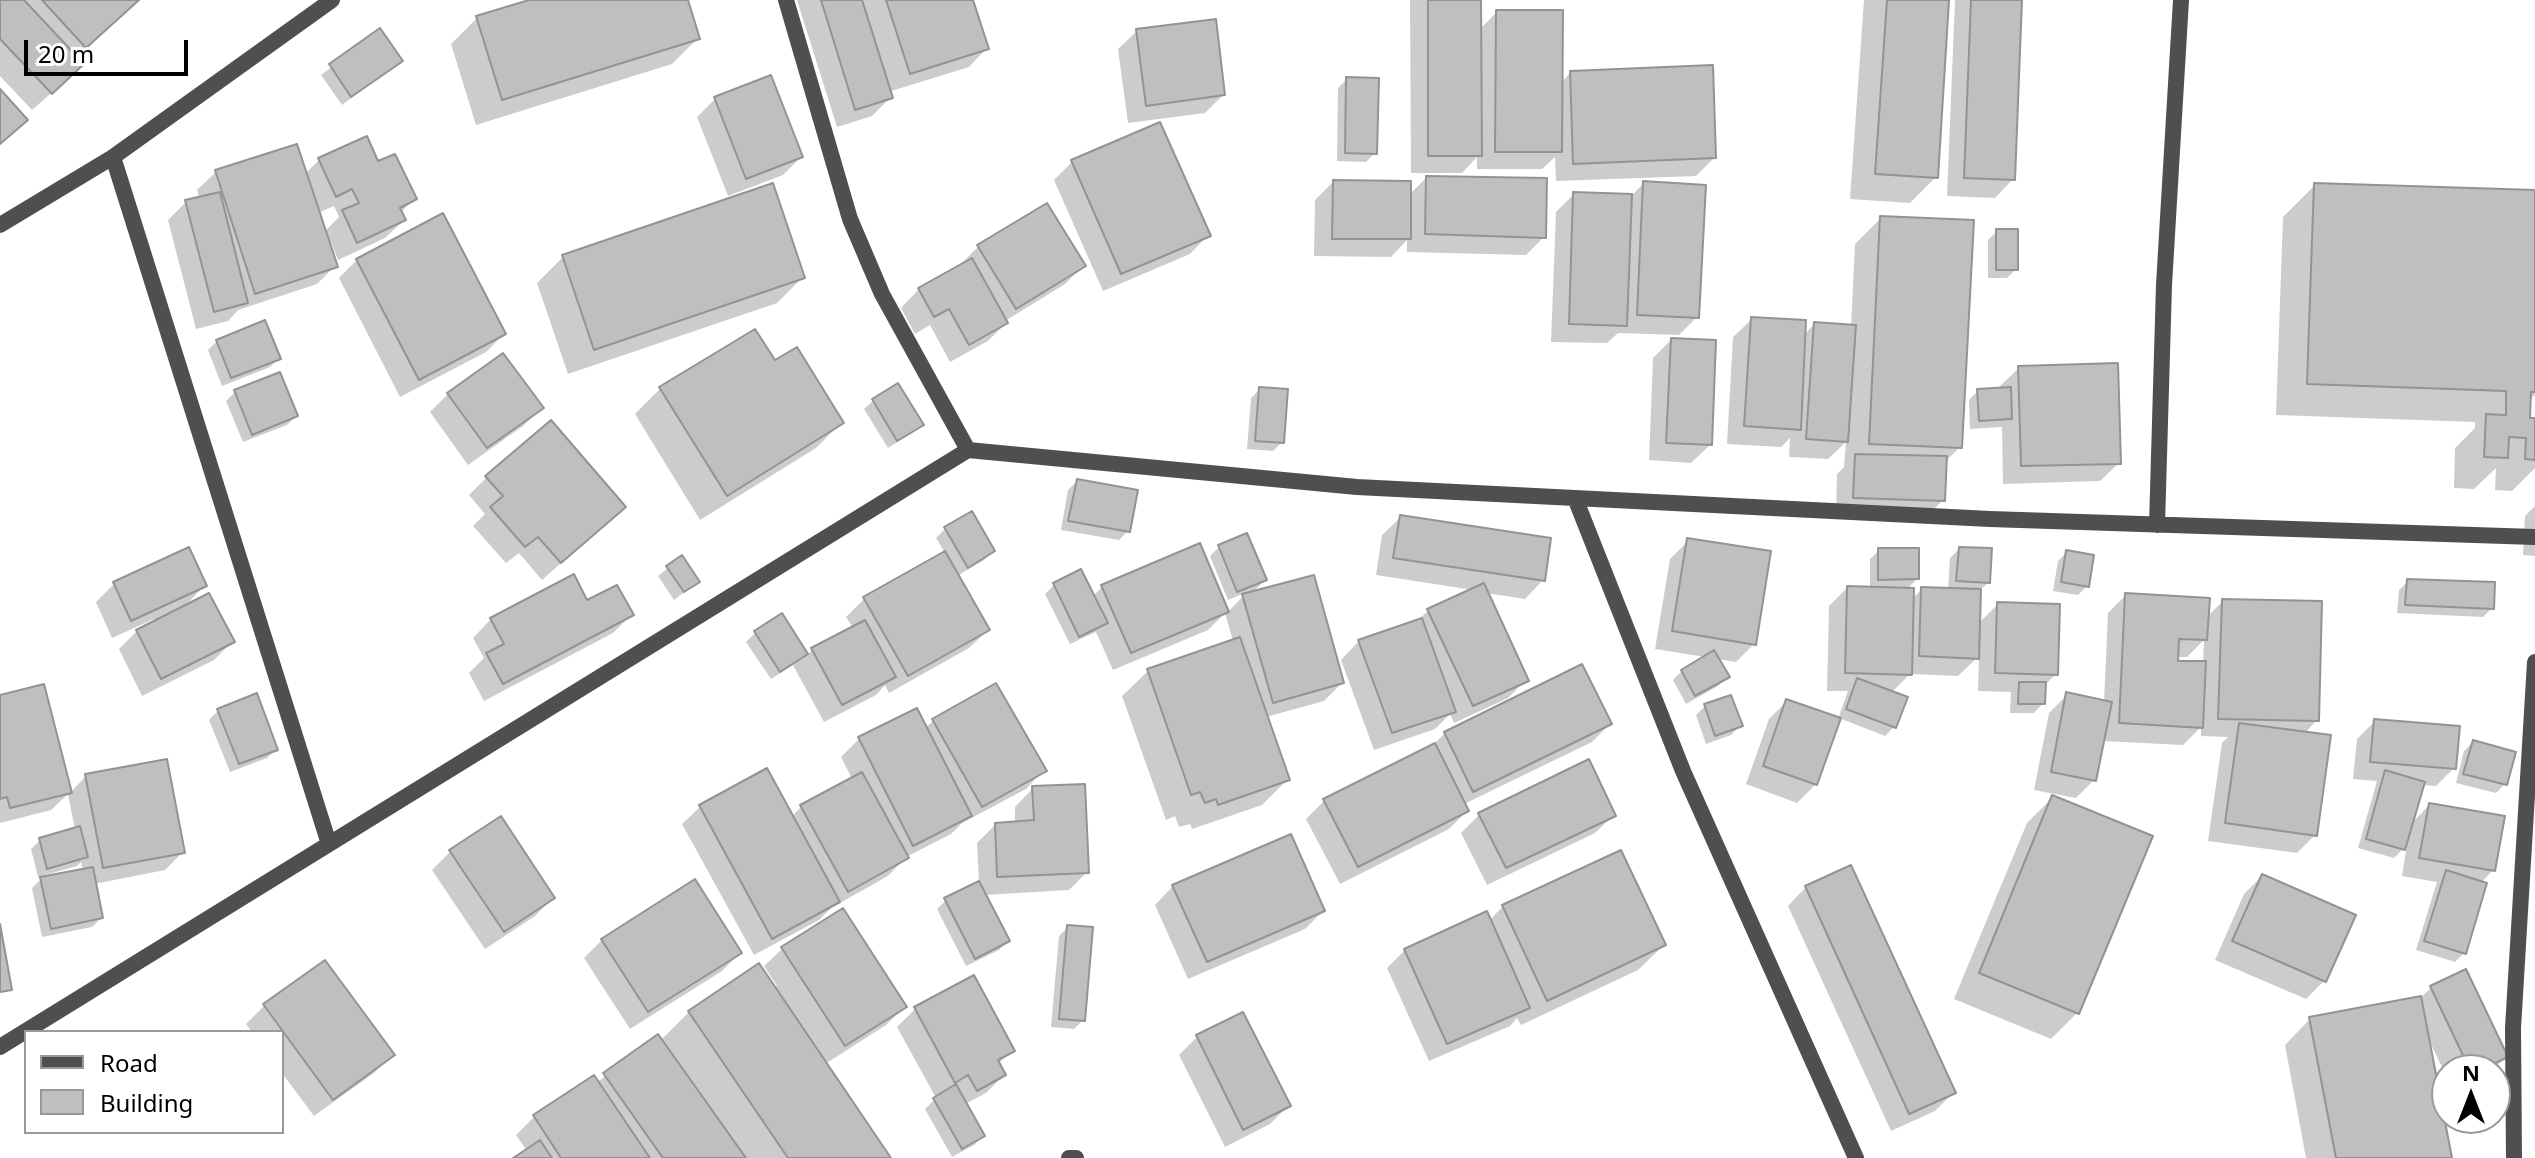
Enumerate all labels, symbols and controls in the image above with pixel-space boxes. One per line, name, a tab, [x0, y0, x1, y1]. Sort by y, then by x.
scale bar	[28, 24, 192, 74]
text: 20 m	[38, 37, 94, 70]
legend	[24, 1030, 284, 1134]
text: Road	[100, 1046, 158, 1079]
north arrow	[2431, 1054, 2511, 1134]
text: N	[2462, 1057, 2480, 1087]
text: Building	[100, 1086, 193, 1119]

